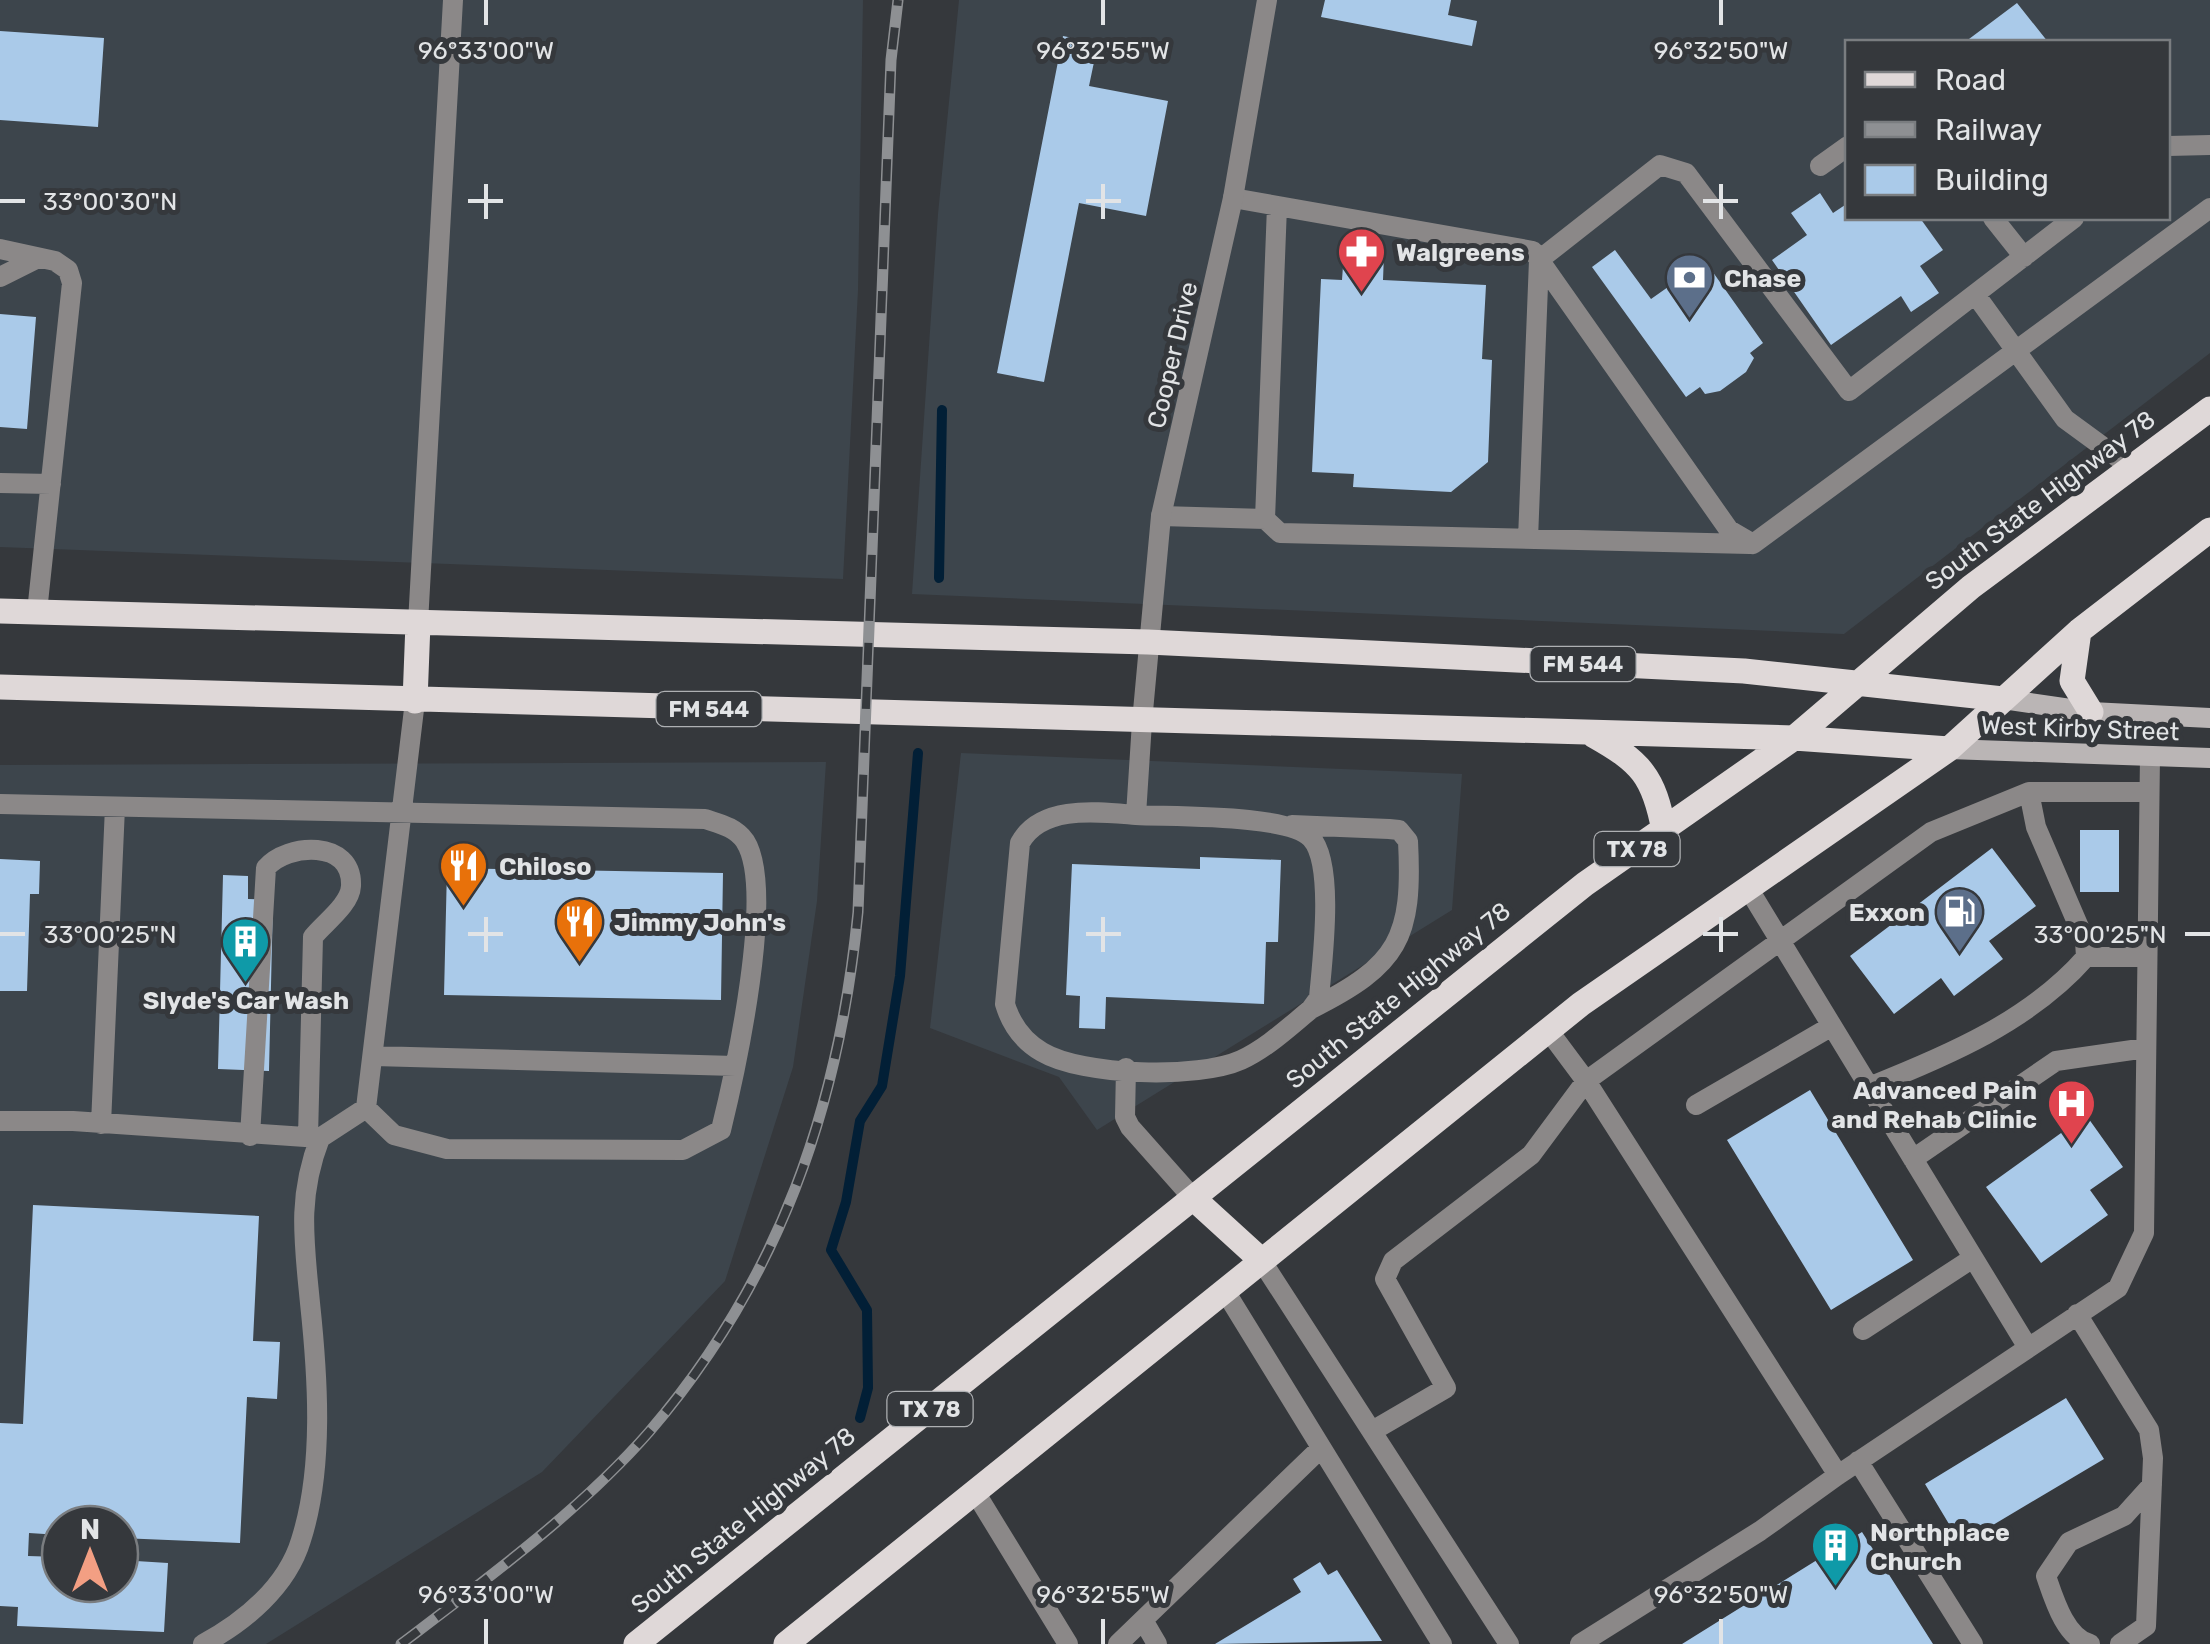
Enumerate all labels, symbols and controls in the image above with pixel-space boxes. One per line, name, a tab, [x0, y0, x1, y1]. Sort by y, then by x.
text: 96°33'00"W	[418, 36, 554, 65]
text: 96°32'55"W	[1036, 36, 1170, 65]
text: 96°32'50"W	[1654, 36, 1788, 65]
legend	[1845, 40, 2170, 220]
text: Road	[1935, 62, 2006, 98]
text: Railway	[1935, 112, 2042, 148]
text: Building	[1935, 162, 2049, 198]
text: 33°00'30"N	[43, 187, 177, 216]
pharmacy icon: Walgreens	[1335, 226, 1387, 294]
place label: Walgreens	[1396, 238, 1525, 267]
bank icon: Chase	[1663, 252, 1715, 320]
place label: Chase	[1724, 264, 1801, 293]
street label: Cooper Drive	[1142, 279, 1203, 431]
street label: South State Highway 78	[1920, 405, 2161, 596]
road number: FM 544	[1530, 647, 1636, 681]
road number: FM 544	[656, 692, 762, 726]
street label: West Kirby Street	[1980, 711, 2180, 746]
road number: TX 78	[1594, 832, 1680, 866]
restaurant icon: Chiloso	[438, 840, 490, 908]
place label: Chiloso	[499, 852, 591, 881]
fuel station icon: Exxon	[1934, 886, 1986, 954]
restaurant icon: Jimmy John's	[553, 896, 605, 964]
street label: South State Highway 78	[1280, 896, 1516, 1095]
place label: Exxon	[1849, 898, 1925, 927]
place label: Jimmy John's	[614, 908, 786, 937]
building icon: Slyde's Car Wash	[220, 916, 272, 984]
text: 33°00'25"N	[43, 920, 177, 949]
text: 33°00'25"N	[2033, 920, 2167, 949]
place label: Slyde's Car Wash	[143, 986, 349, 1015]
place label: Advanced Pain and Rehab Clinic	[1831, 1076, 2037, 1134]
hospital icon: Advanced Pain and Rehab Clinic	[2046, 1078, 2098, 1146]
road number: TX 78	[888, 1392, 972, 1426]
street label: South State Highway 78	[625, 1421, 861, 1620]
north arrow	[40, 1504, 140, 1604]
text: N	[80, 1513, 100, 1546]
place label: Northplace Church	[1870, 1518, 2010, 1576]
building icon: Northplace Church	[1809, 1520, 1861, 1588]
text: 96°33'00"W	[418, 1580, 554, 1609]
text: 96°32'55"W	[1036, 1580, 1170, 1609]
text: 96°32'50"W	[1654, 1580, 1788, 1609]

